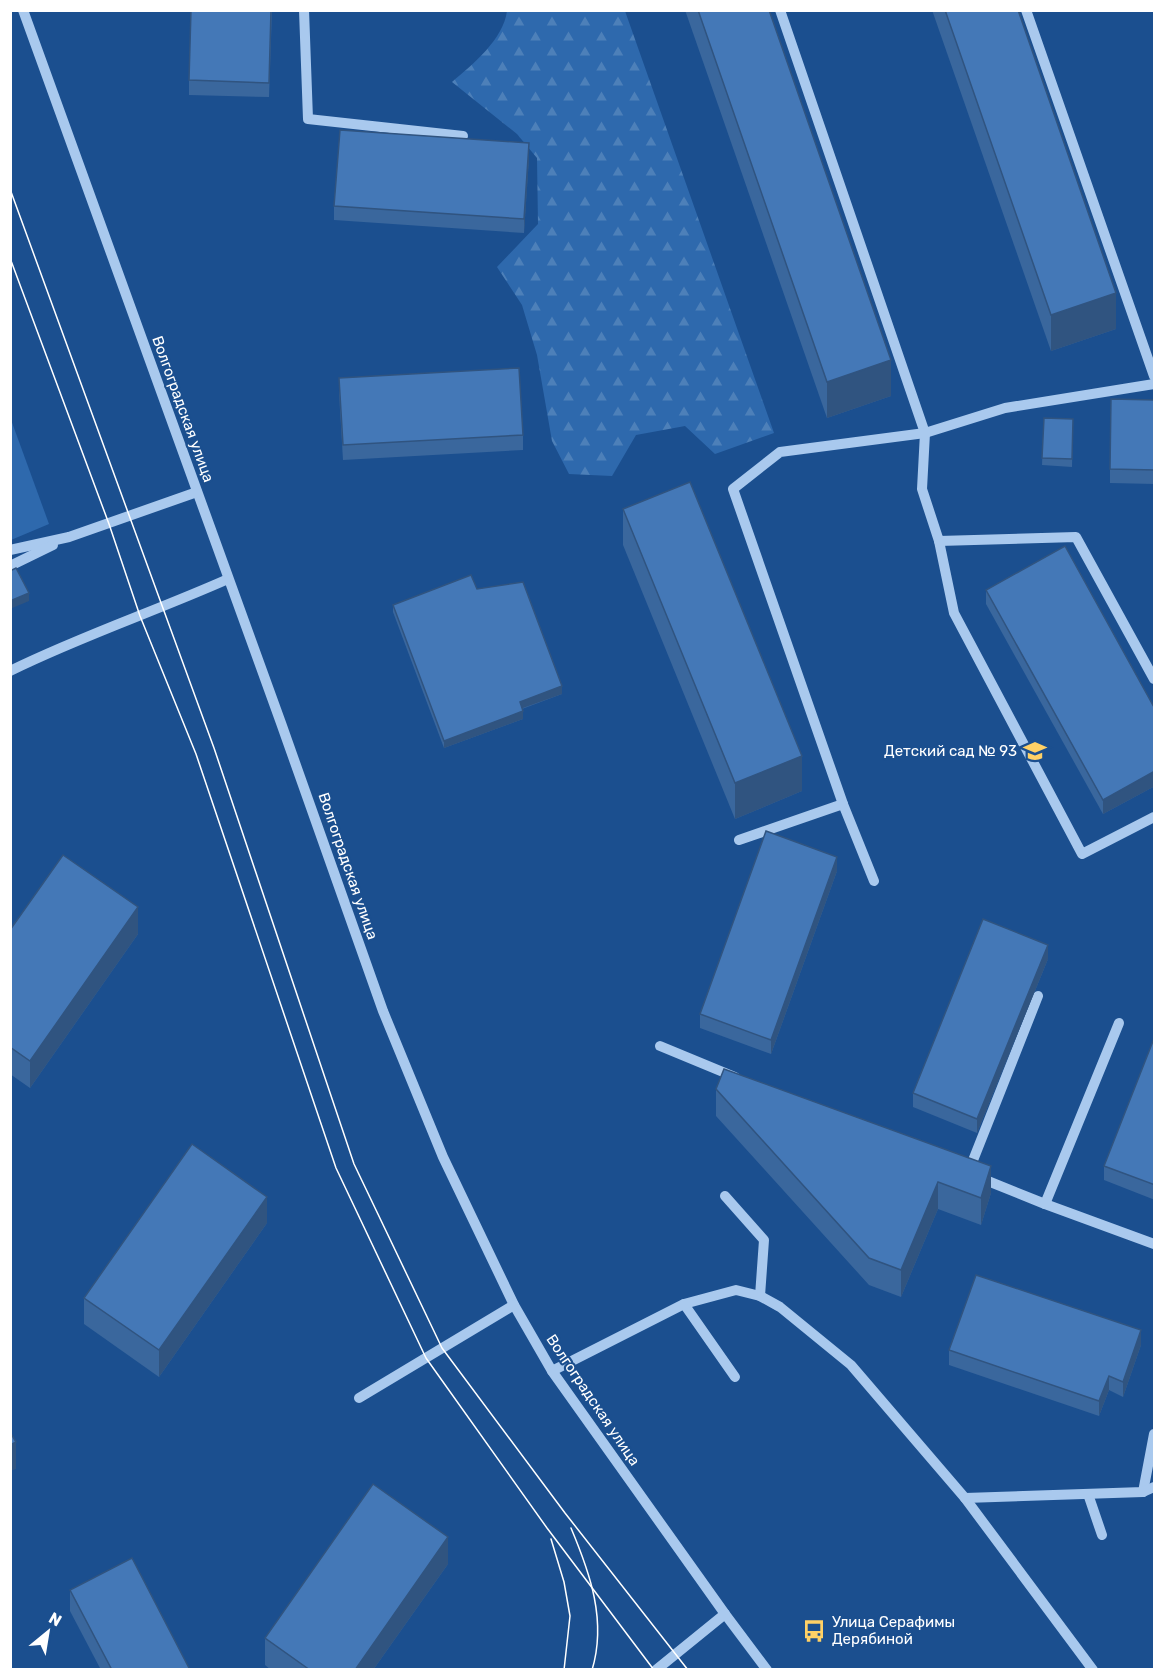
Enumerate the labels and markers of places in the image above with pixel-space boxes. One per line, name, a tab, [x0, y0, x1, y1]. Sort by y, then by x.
school or university icon: Детский сад № 93	[1022, 738, 1048, 764]
place label: Детский сад № 93	[884, 742, 1017, 760]
place label: Улица Серафимы Дерябиной	[832, 1613, 955, 1648]
bus stop icon: Улица Серафимы Дерябиной	[801, 1618, 827, 1644]

